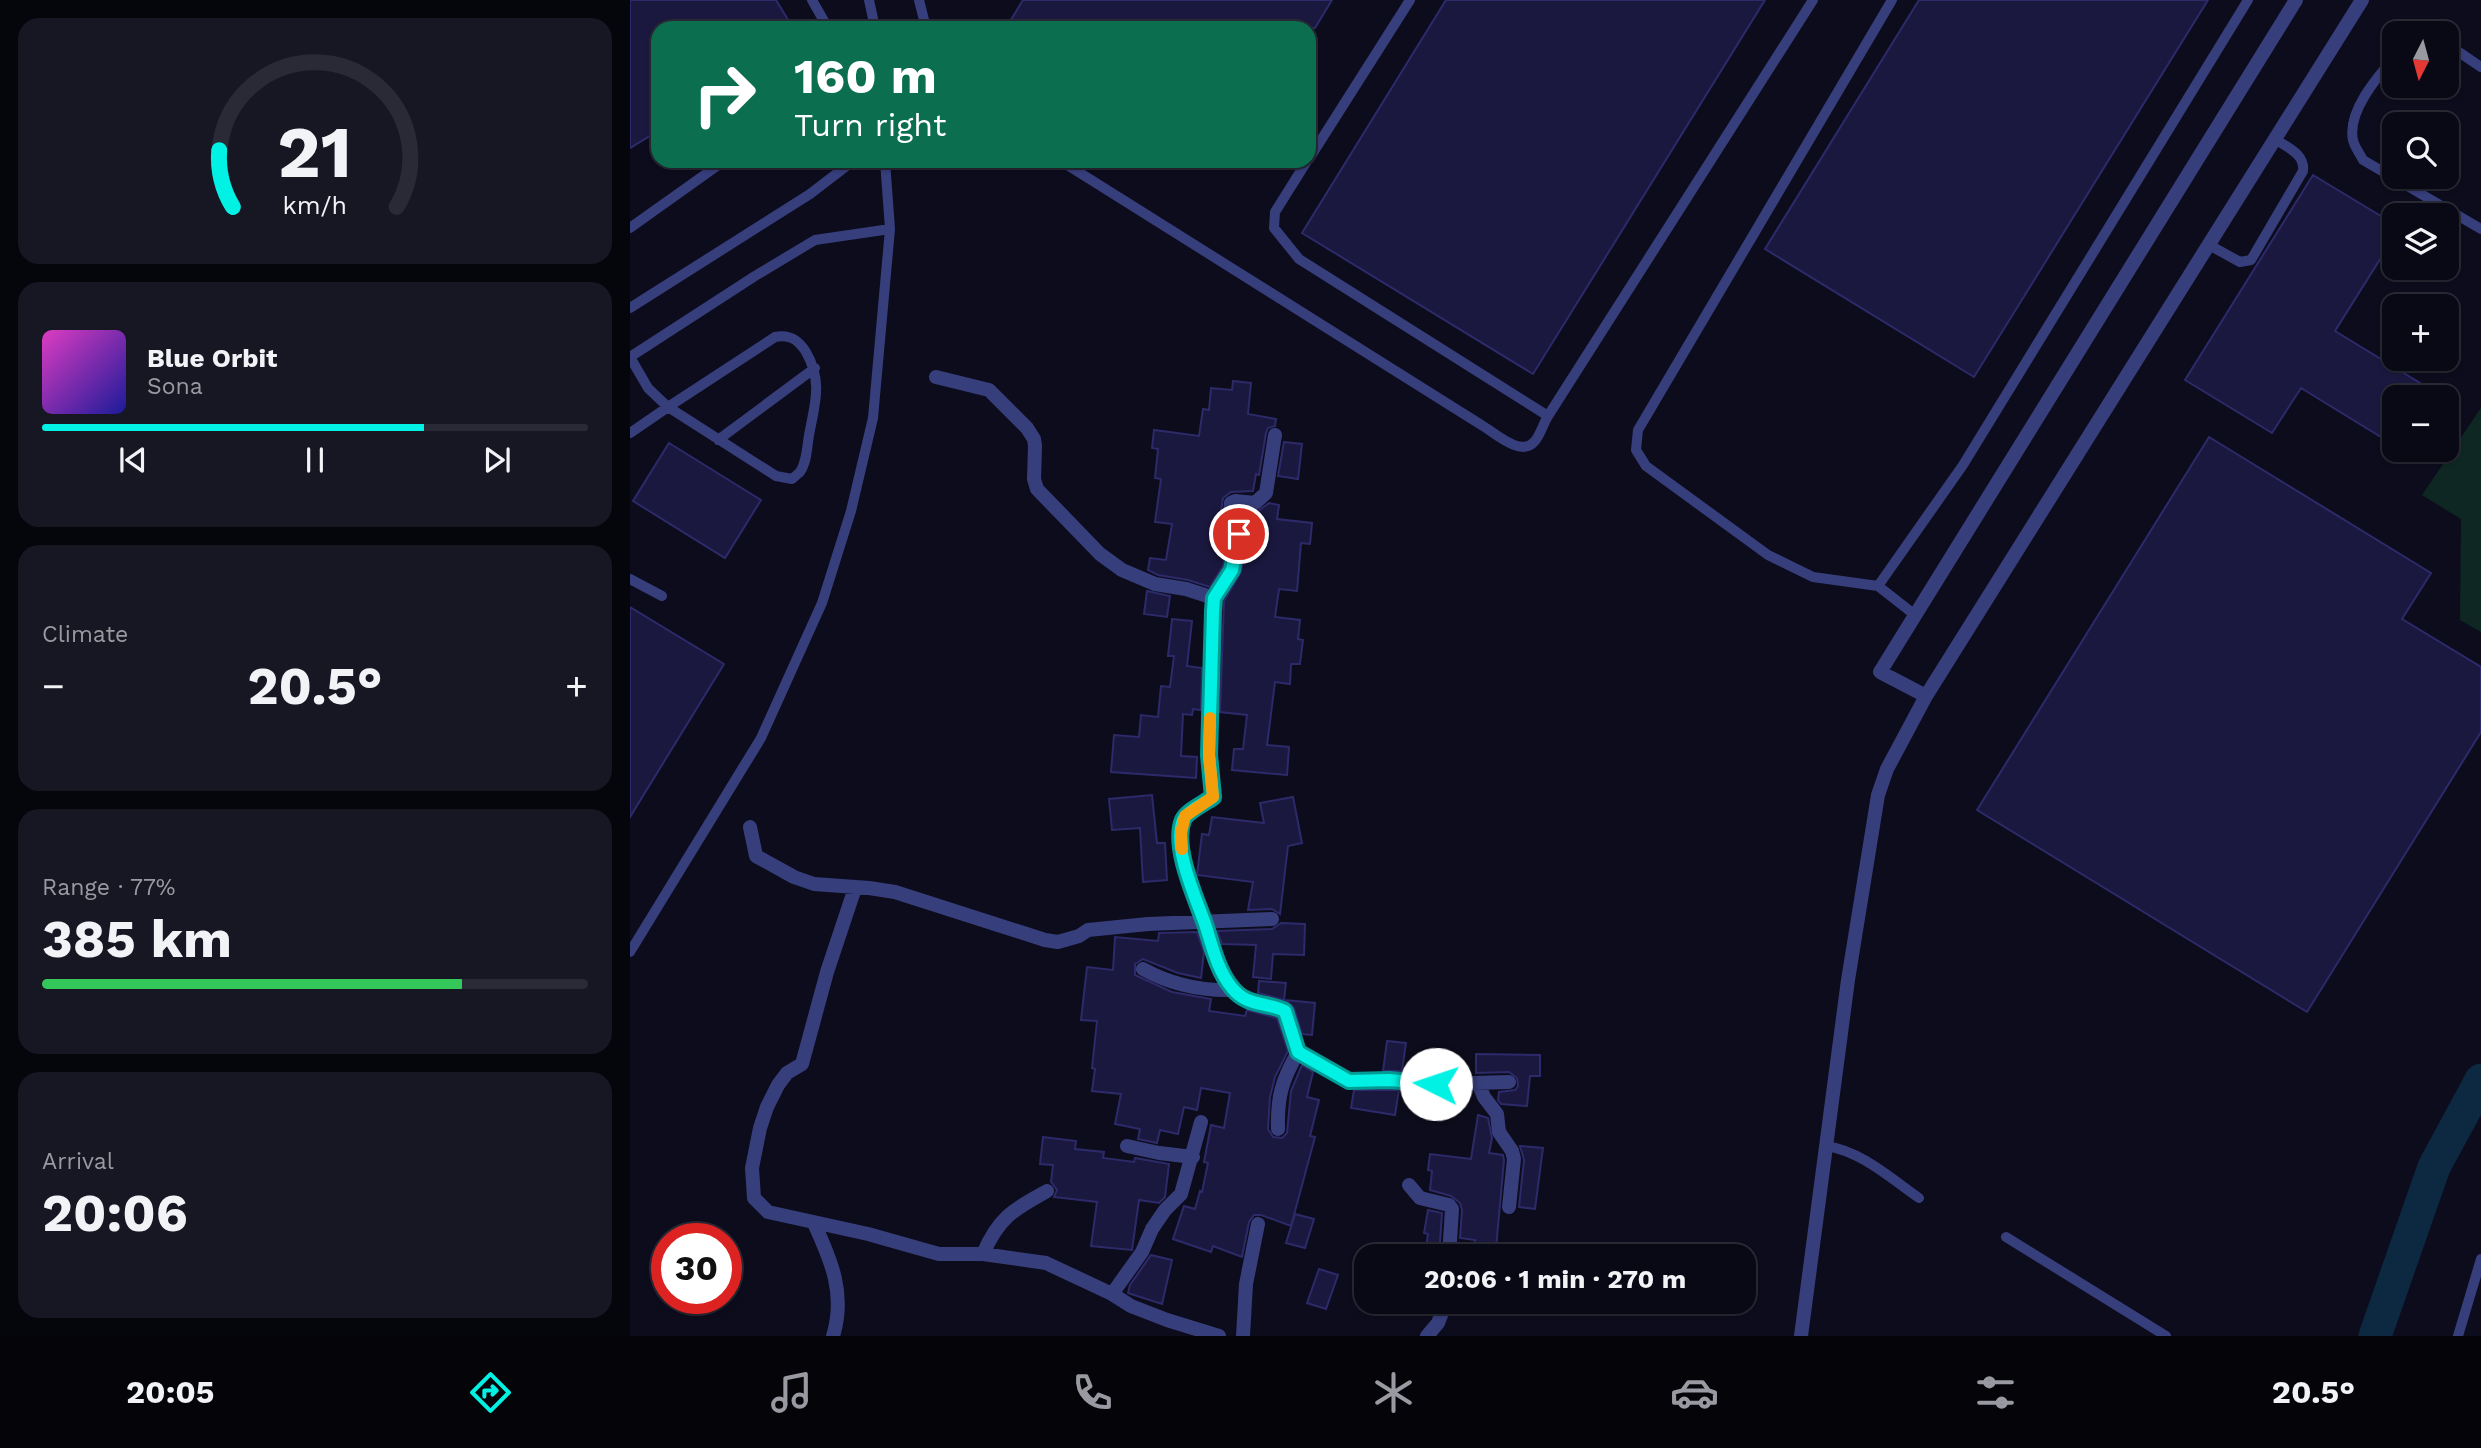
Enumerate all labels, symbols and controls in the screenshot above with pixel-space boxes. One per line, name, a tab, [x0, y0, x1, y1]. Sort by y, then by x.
north arrow	[2382, 21, 2459, 98]
map controls	[2382, 21, 2459, 462]
text: 160 m	[794, 47, 937, 105]
icon: right	[679, 49, 770, 140]
text: Turn right	[794, 106, 946, 144]
text: 21	[278, 109, 352, 195]
button: search	[2382, 112, 2459, 189]
text: km/h	[283, 191, 347, 220]
button: layers	[2382, 203, 2459, 280]
button: +	[2382, 294, 2459, 371]
text: Blue Orbit	[147, 343, 277, 373]
text: Sona	[147, 373, 203, 400]
button: −	[2382, 385, 2459, 462]
icon: previous	[114, 441, 152, 479]
icon: pause	[296, 441, 334, 479]
icon: next	[478, 441, 516, 479]
pin	[1209, 504, 1269, 564]
icon: arrive	[1220, 515, 1258, 553]
text: Climate	[42, 621, 128, 648]
text: 20.5°	[247, 656, 383, 717]
text: −	[42, 664, 65, 708]
text: +	[565, 664, 588, 708]
text: Range · 77%	[42, 874, 176, 901]
text: 385 km	[42, 909, 232, 970]
position arrow	[1399, 1047, 1473, 1121]
text: Arrival	[42, 1148, 114, 1175]
text: 20:06	[42, 1183, 188, 1244]
speed limit sign: 30	[651, 1223, 742, 1314]
text: 20:06 · 1 min · 270 m	[1424, 1264, 1686, 1294]
icon: directions	[466, 1368, 515, 1417]
icon: music	[767, 1368, 816, 1417]
icon: phone	[1068, 1368, 1117, 1417]
icon: climate	[1369, 1368, 1418, 1417]
icon: car	[1670, 1368, 1719, 1417]
icon: filters	[1971, 1368, 2020, 1417]
text: 20:05	[126, 1373, 214, 1411]
text: 20.5°	[2272, 1373, 2355, 1411]

